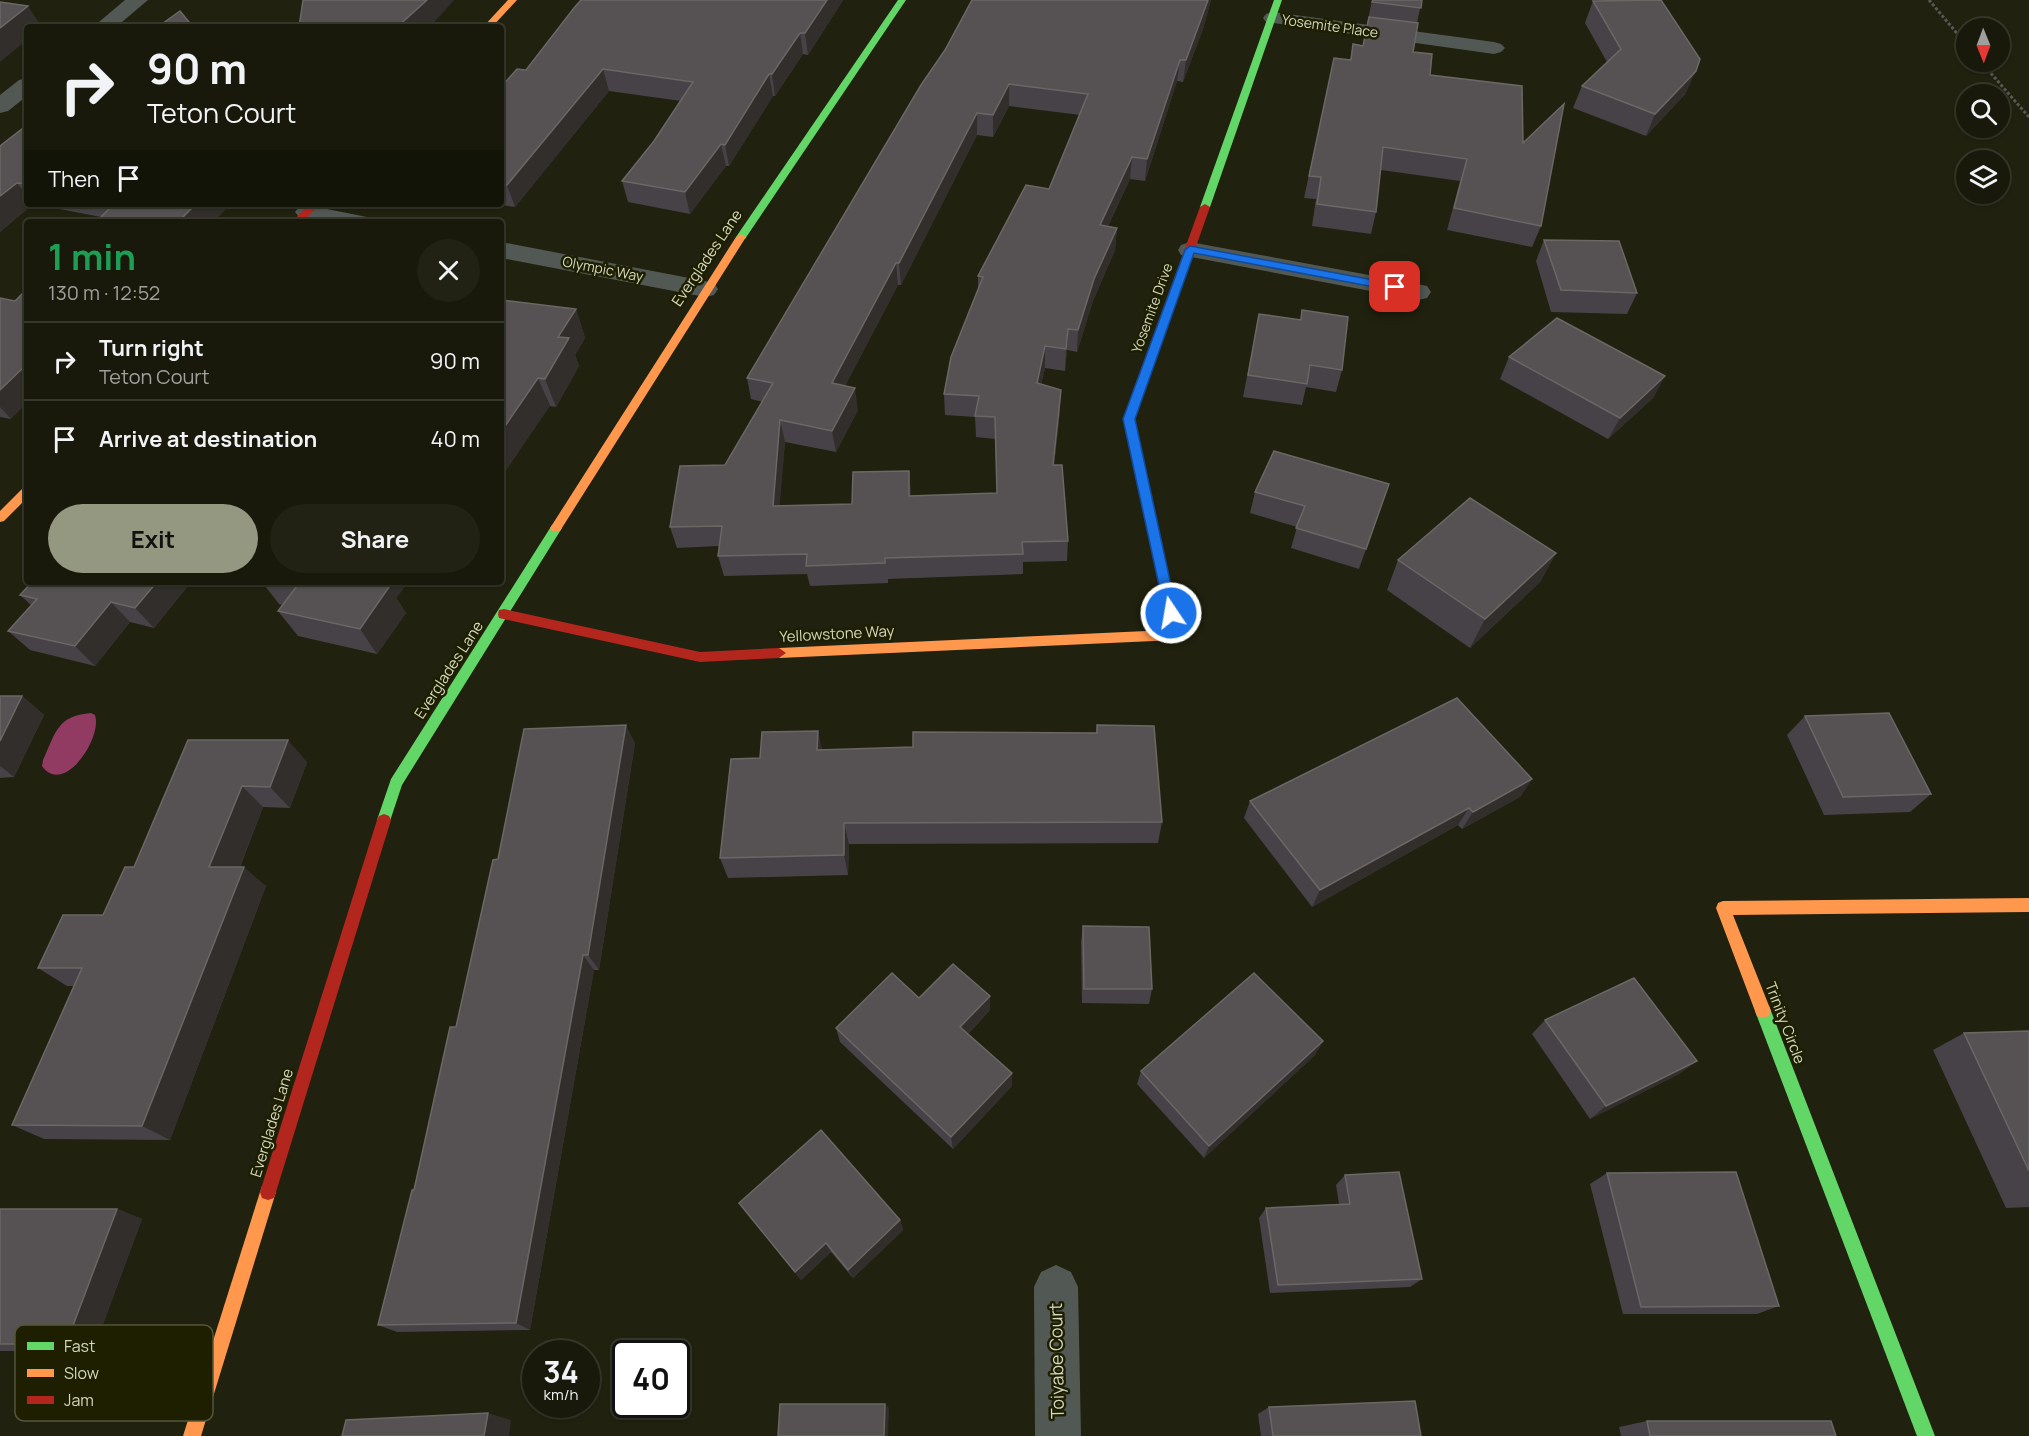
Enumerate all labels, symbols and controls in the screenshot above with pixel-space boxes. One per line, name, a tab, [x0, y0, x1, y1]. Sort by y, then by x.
street label: Yosemite Place	[1281, 9, 1379, 42]
north arrow	[1956, 18, 2010, 72]
map controls	[1956, 18, 2010, 204]
text: 90 m	[147, 39, 247, 97]
icon: right	[48, 48, 126, 126]
button: search	[1956, 84, 2010, 138]
text: Teton Court	[147, 94, 296, 131]
button: layers	[1956, 150, 2010, 204]
icon: arrive	[112, 162, 145, 195]
text: Then	[48, 164, 100, 194]
street label: Everglades Lane	[666, 205, 747, 310]
text: 1 min	[48, 232, 136, 281]
button: close	[417, 239, 480, 302]
street label: Olympic Way	[561, 251, 646, 286]
street label: Yosemite Drive	[1126, 260, 1177, 355]
pin	[1369, 261, 1420, 312]
icon: arrive	[1378, 270, 1411, 303]
text: 130 m · 12:52	[48, 279, 160, 306]
text: Turn right	[99, 333, 204, 363]
icon: right	[48, 345, 81, 378]
text: 90 m	[430, 346, 480, 376]
text: Teton Court	[99, 363, 210, 390]
icon: arrive	[48, 423, 81, 456]
text: Arrive at destination	[99, 424, 317, 454]
text: 40 m	[431, 424, 480, 454]
button: Exit	[48, 504, 258, 573]
button: Share	[270, 504, 480, 573]
position arrow	[1139, 581, 1203, 645]
street label: Everglades Lane	[409, 617, 488, 723]
street label: Yellowstone Way	[779, 620, 895, 647]
street label: Trinity Circle	[1760, 979, 1811, 1067]
street label: Everglades Lane	[245, 1066, 298, 1180]
street label: Toiyabe Court	[1043, 1303, 1069, 1419]
legend	[15, 1325, 213, 1421]
text: Fast	[64, 1335, 95, 1357]
speed limit sign: 40	[612, 1340, 690, 1418]
text: 34	[543, 1351, 579, 1392]
text: Slow	[64, 1362, 99, 1384]
text: km/h	[544, 1384, 578, 1405]
text: Jam	[64, 1389, 94, 1411]

